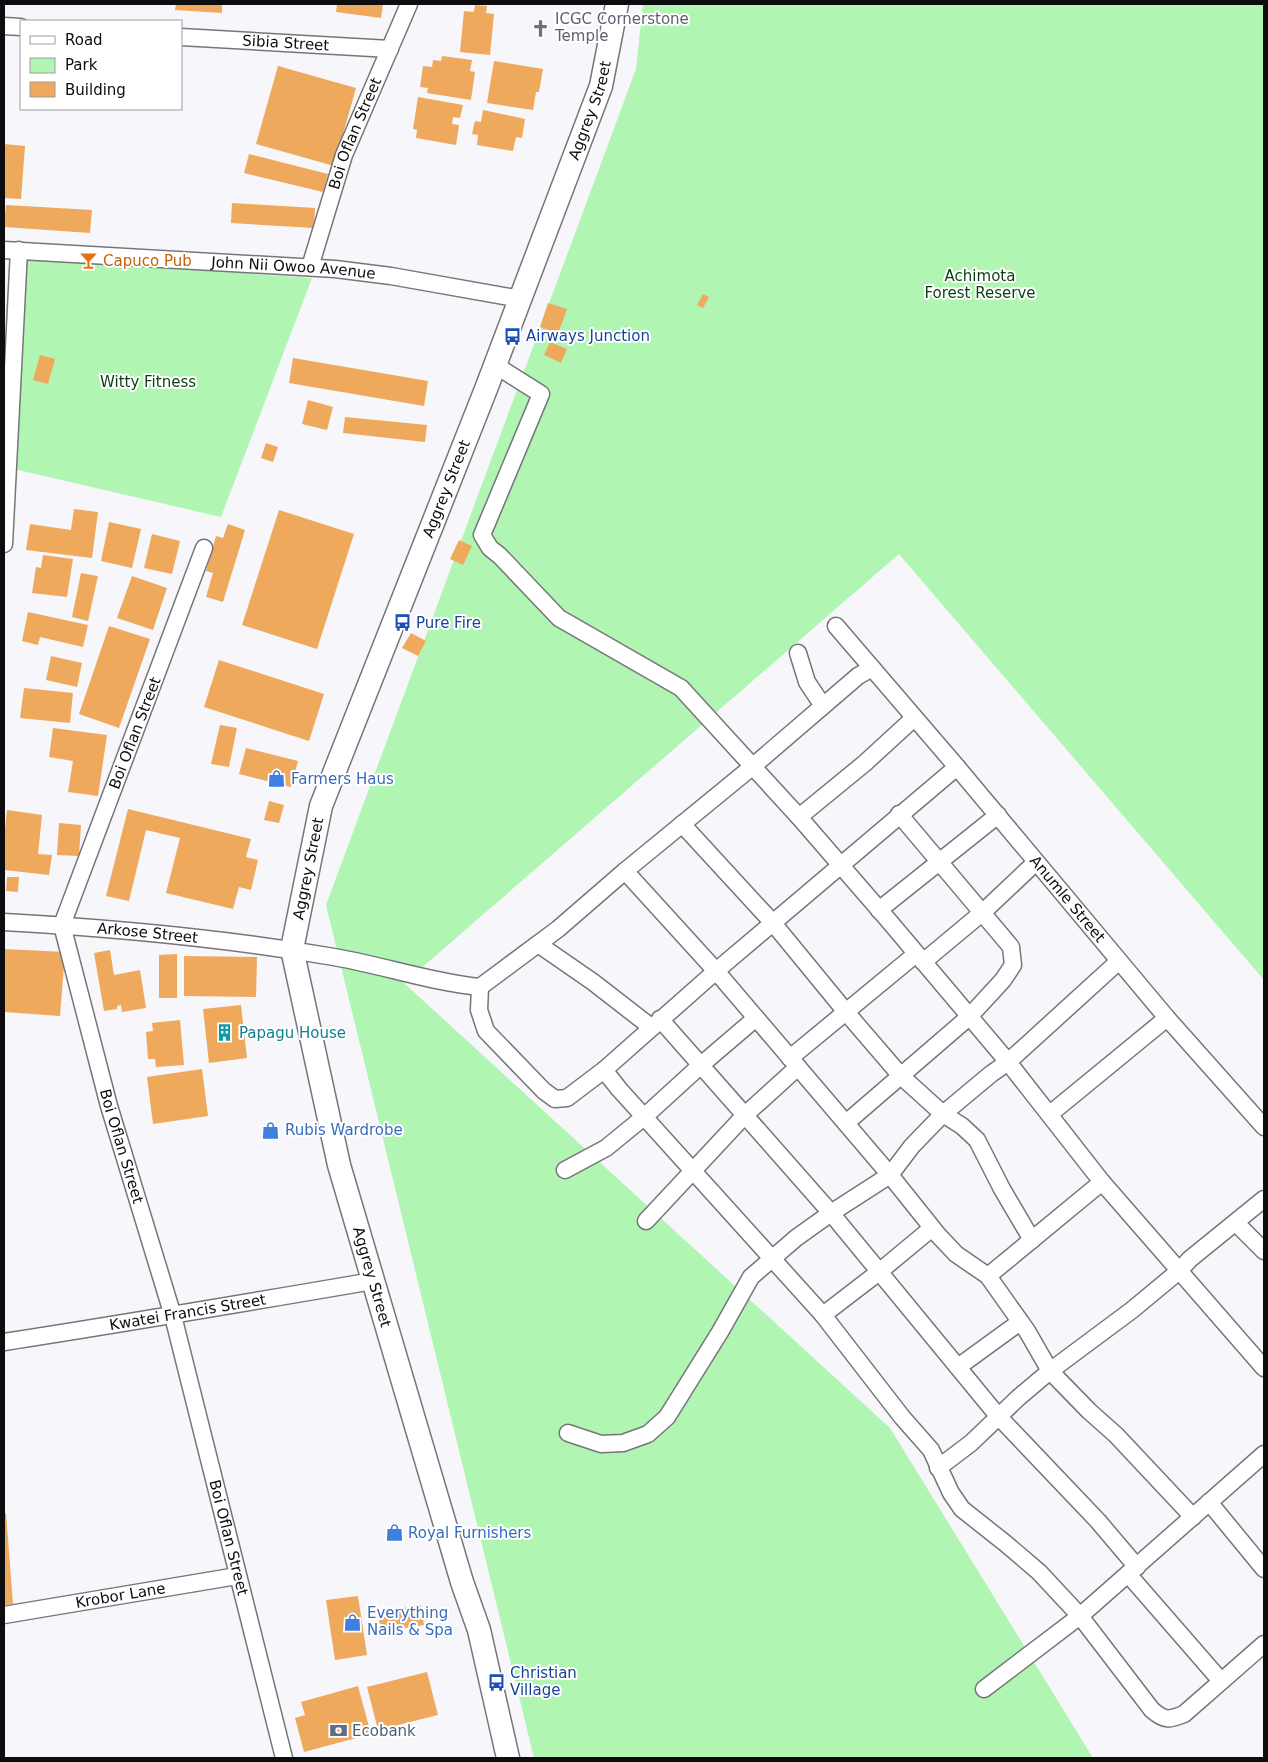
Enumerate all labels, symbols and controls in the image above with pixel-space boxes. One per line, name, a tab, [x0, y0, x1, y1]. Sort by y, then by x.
place label: ICGC Cornerstone Temple	[554, 10, 689, 45]
church icon: ICGC Cornerstone Temple	[531, 18, 551, 38]
legend	[20, 20, 182, 110]
text: Road	[65, 31, 103, 49]
street label: Sibia Street	[242, 32, 330, 55]
text: Park	[65, 56, 98, 74]
street label: Aggrey Street	[565, 59, 615, 162]
street label: Boi Oflan Street	[325, 75, 385, 192]
text: Building	[65, 81, 126, 99]
bar icon: Capuco Pub	[79, 251, 99, 271]
place label: Capuco Pub	[103, 252, 192, 270]
street label: John Nii Owoo Avenue	[210, 253, 377, 283]
park label: Achimota Forest Reserve	[924, 267, 1036, 302]
bus stop icon: Airways Junction	[502, 326, 522, 346]
place label: Airways Junction	[526, 327, 650, 345]
park label: Witty Fitness	[100, 373, 196, 391]
street label: Aggrey Street	[419, 437, 474, 540]
bus stop icon: Pure Fire	[392, 613, 412, 633]
place label: Pure Fire	[416, 614, 481, 632]
street label: Boi Oflan Street	[105, 674, 165, 792]
shop icon: Farmers Haus	[267, 769, 287, 789]
place label: Farmers Haus	[291, 770, 394, 788]
street label: Aggrey Street	[289, 816, 327, 921]
street label: Anumle Street	[1026, 852, 1109, 946]
street label: Arkose Street	[96, 919, 199, 947]
building icon: Papagu House	[215, 1023, 235, 1043]
place label: Papagu House	[239, 1024, 346, 1042]
street label: Boi Oflan Street	[96, 1087, 147, 1206]
shop icon: Rubis Wardrobe	[261, 1120, 281, 1140]
place label: Rubis Wardrobe	[285, 1121, 403, 1139]
street label: Aggrey Street	[349, 1225, 395, 1329]
street label: Kwatei Francis Street	[108, 1290, 267, 1334]
street label: Boi Oflan Street	[205, 1478, 252, 1598]
shop icon: Royal Furnishers	[384, 1523, 404, 1543]
place label: Royal Furnishers	[408, 1524, 532, 1542]
street label: Krobor Lane	[74, 1579, 167, 1612]
place label: Everything Nails & Spa	[367, 1604, 453, 1639]
shop icon: Everything Nails & Spa	[343, 1612, 363, 1632]
place label: Christian Village	[510, 1664, 577, 1699]
bus stop icon: Christian Village	[486, 1672, 506, 1692]
bank icon: Ecobank	[328, 1721, 348, 1741]
place label: Ecobank	[352, 1722, 416, 1740]

